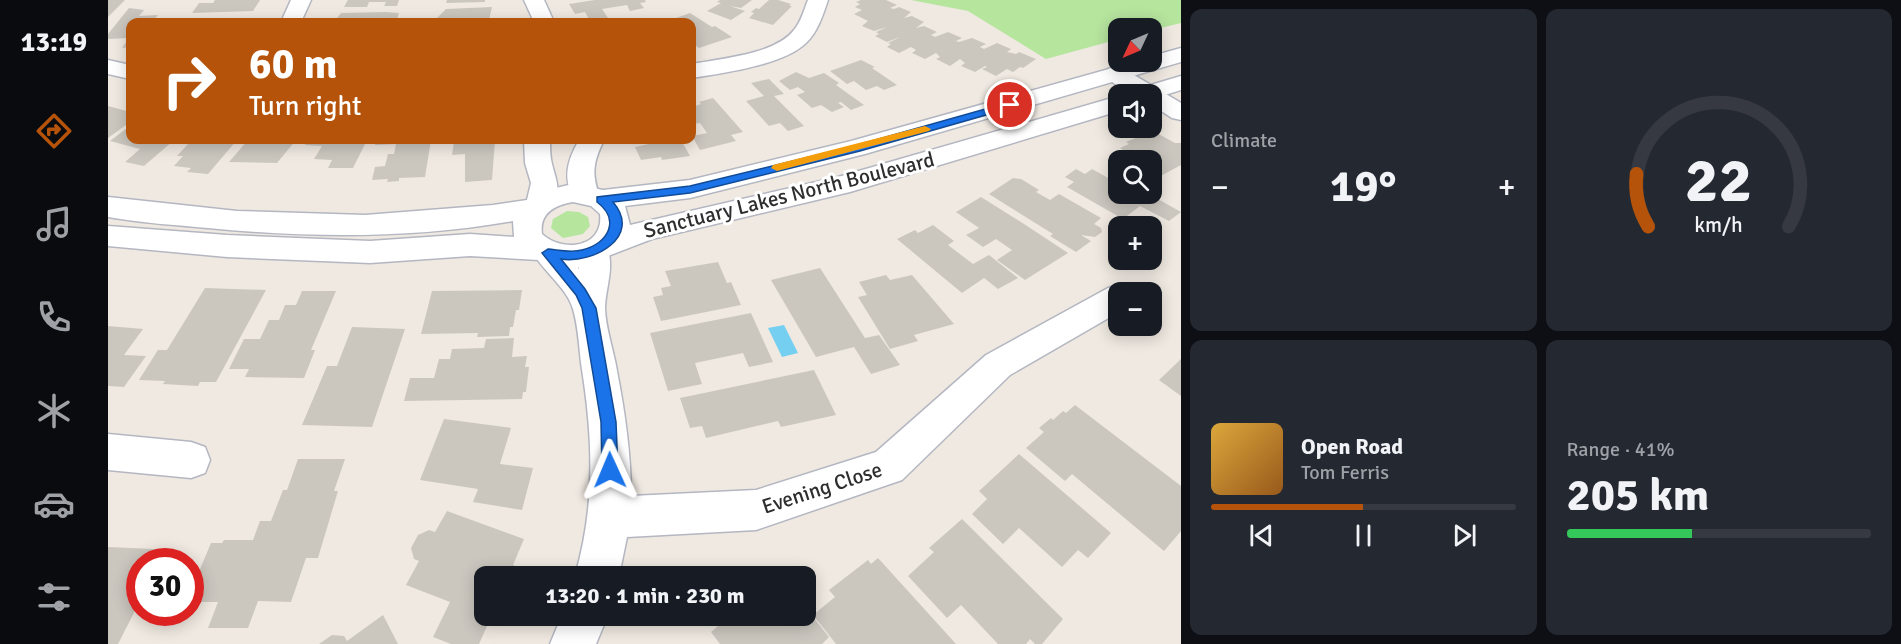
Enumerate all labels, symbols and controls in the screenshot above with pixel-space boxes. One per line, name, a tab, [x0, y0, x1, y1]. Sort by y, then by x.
north arrow	[1108, 18, 1162, 72]
map controls	[1108, 18, 1162, 336]
text: 13:19	[21, 26, 87, 59]
text: 60 m	[249, 39, 338, 90]
icon: right	[150, 42, 228, 120]
pin	[984, 79, 1035, 130]
button: sound	[1108, 84, 1162, 138]
icon: arrive	[993, 88, 1026, 121]
text: Turn right	[249, 90, 362, 123]
icon: directions	[33, 110, 75, 152]
text: Climate	[1211, 128, 1277, 153]
text: 22	[1685, 142, 1752, 219]
street label: Sanctuary Lakes North Boulevard	[641, 146, 937, 244]
button: search	[1108, 150, 1162, 204]
text: 19°	[1330, 159, 1397, 214]
text: −	[1211, 167, 1229, 208]
text: +	[1498, 167, 1515, 208]
icon: music	[33, 203, 75, 245]
text: km/h	[1694, 212, 1743, 238]
button: +	[1108, 216, 1162, 270]
button: −	[1108, 282, 1162, 336]
icon: phone	[33, 296, 75, 338]
icon: climate	[33, 390, 75, 432]
text: Open Road	[1301, 433, 1403, 460]
text: Range · 41%	[1567, 437, 1675, 462]
position arrow	[578, 438, 642, 502]
street label: Evening Close	[759, 456, 885, 520]
text: Tom Ferris	[1301, 460, 1389, 485]
text: 205 km	[1567, 468, 1709, 523]
icon: car	[33, 483, 75, 525]
icon: previous	[1245, 519, 1278, 552]
icon: pause	[1347, 519, 1380, 552]
icon: next	[1448, 519, 1481, 552]
speed limit sign: 30	[126, 548, 204, 626]
icon: filters	[33, 576, 75, 618]
text: 13:20 · 1 min · 230 m	[545, 582, 745, 609]

